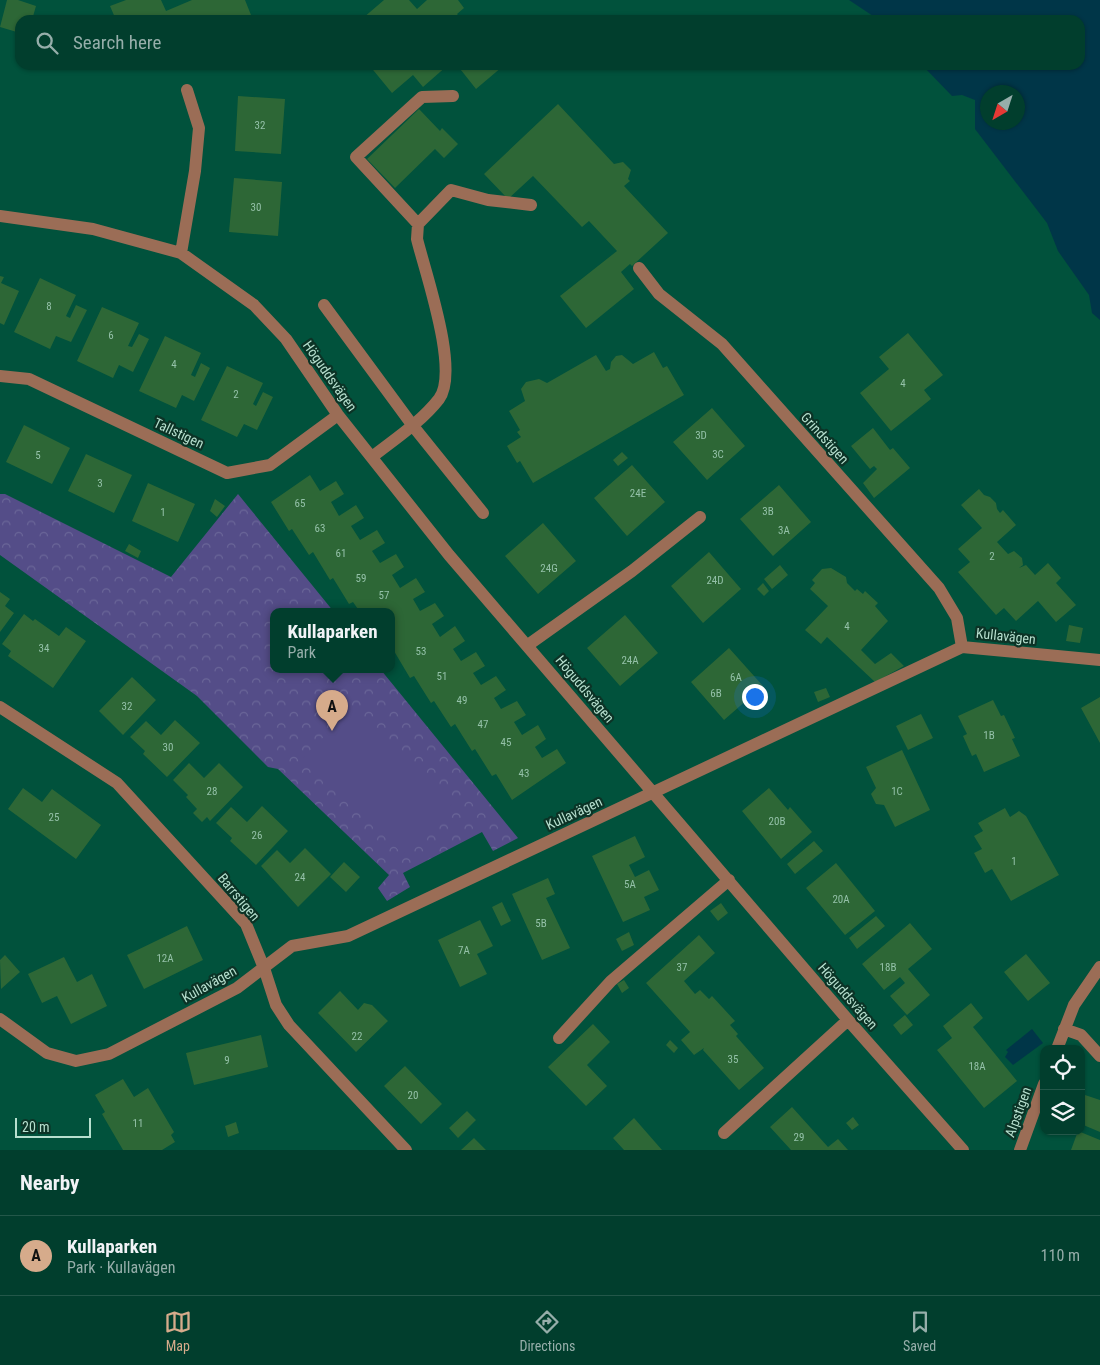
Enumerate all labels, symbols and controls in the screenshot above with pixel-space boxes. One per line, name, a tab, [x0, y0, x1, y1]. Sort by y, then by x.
search box	[15, 15, 1085, 70]
icon: search	[33, 29, 61, 57]
text: Search here	[73, 31, 161, 54]
north arrow	[980, 85, 1025, 130]
house number: 32	[255, 119, 265, 132]
house number: 30	[251, 201, 261, 214]
house number: 8	[46, 300, 52, 313]
house number: 6	[108, 329, 114, 342]
street label: Höguddsvägen	[300, 338, 360, 414]
house number: 4	[171, 358, 177, 371]
house number: 4	[900, 377, 906, 390]
house number: 2	[233, 388, 239, 401]
street label: Grindstigen	[798, 409, 852, 467]
street label: Tallstigen	[151, 414, 207, 452]
house number: 3D	[695, 429, 707, 442]
house number: 3C	[712, 448, 724, 461]
house number: 5	[35, 449, 41, 462]
house number: 3	[97, 477, 103, 490]
house number: 24E	[630, 487, 647, 500]
house number: 65	[295, 497, 305, 510]
house number: 3B	[762, 505, 774, 518]
house number: 1	[160, 506, 166, 519]
house number: 63	[315, 522, 325, 535]
house number: 3A	[778, 524, 791, 537]
house number: 61	[336, 547, 346, 560]
house number: 2	[989, 550, 995, 563]
house number: 24G	[540, 562, 558, 575]
house number: 59	[356, 572, 366, 585]
house number: 24D	[706, 574, 724, 587]
house number: 57	[379, 589, 389, 602]
popup	[270, 608, 395, 673]
text: Kullaparken	[287, 620, 378, 643]
house number: 4	[844, 620, 850, 633]
street label: Kullavägen	[975, 625, 1037, 647]
house number: 34	[39, 642, 50, 655]
text: Park	[287, 643, 316, 662]
house number: 53	[416, 645, 426, 658]
street label: Höguddsvägen	[552, 652, 618, 726]
house number: 24A	[621, 654, 639, 667]
house number: 51	[437, 670, 447, 683]
house number: 6A	[730, 671, 743, 684]
your location	[742, 684, 768, 710]
house number: 6B	[710, 687, 722, 700]
pin: A	[316, 690, 348, 731]
house number: 49	[457, 694, 467, 707]
house number: 32	[122, 700, 132, 713]
house number: 47	[478, 718, 488, 731]
house number: 1B	[983, 729, 995, 742]
house number: 45	[501, 736, 511, 749]
house number: 30	[163, 741, 173, 754]
house number: 43	[519, 767, 529, 780]
house number: 28	[207, 785, 217, 798]
house number: 1C	[891, 785, 903, 798]
street label: Kullavägen	[543, 793, 605, 833]
house number: 25	[49, 811, 59, 824]
house number: 20B	[769, 815, 785, 828]
house number: 26	[252, 829, 262, 842]
house number: 1	[1011, 855, 1017, 868]
street label: Barrstigen	[215, 870, 263, 924]
house number: 24	[295, 871, 306, 884]
house number: 5A	[624, 878, 637, 891]
house number: 20A	[832, 893, 850, 906]
house number: 5B	[535, 917, 547, 930]
house number: 7A	[458, 944, 471, 957]
house number: 12A	[156, 952, 174, 965]
street label: Höguddsvägen	[815, 960, 881, 1032]
house number: 37	[677, 961, 687, 974]
house number: 18B	[880, 961, 896, 974]
street label: Kullavägen	[179, 962, 239, 1006]
house number: 22	[352, 1030, 362, 1043]
map controls	[1040, 1045, 1085, 1135]
button: locate	[1040, 1045, 1085, 1090]
house number: 35	[728, 1053, 738, 1066]
house number: 9	[224, 1054, 230, 1067]
house number: 18A	[968, 1060, 986, 1073]
street label: Alpstigen	[1002, 1085, 1034, 1139]
house number: 20	[408, 1089, 418, 1102]
button: layers	[1040, 1090, 1085, 1135]
scale bar	[15, 1115, 91, 1138]
house number: 11	[133, 1117, 143, 1130]
text: 20 m	[22, 1119, 50, 1135]
house number: 29	[794, 1131, 804, 1144]
text: Nearby	[20, 1171, 79, 1195]
text: Kullaparken	[67, 1235, 157, 1258]
text: A	[31, 1246, 41, 1265]
text: 110 m	[1041, 1246, 1080, 1265]
text: Park · Kullavägen	[67, 1258, 175, 1277]
tab: Map	[164, 1308, 192, 1354]
tab: Directions	[519, 1308, 575, 1354]
tab: Saved	[903, 1308, 936, 1354]

